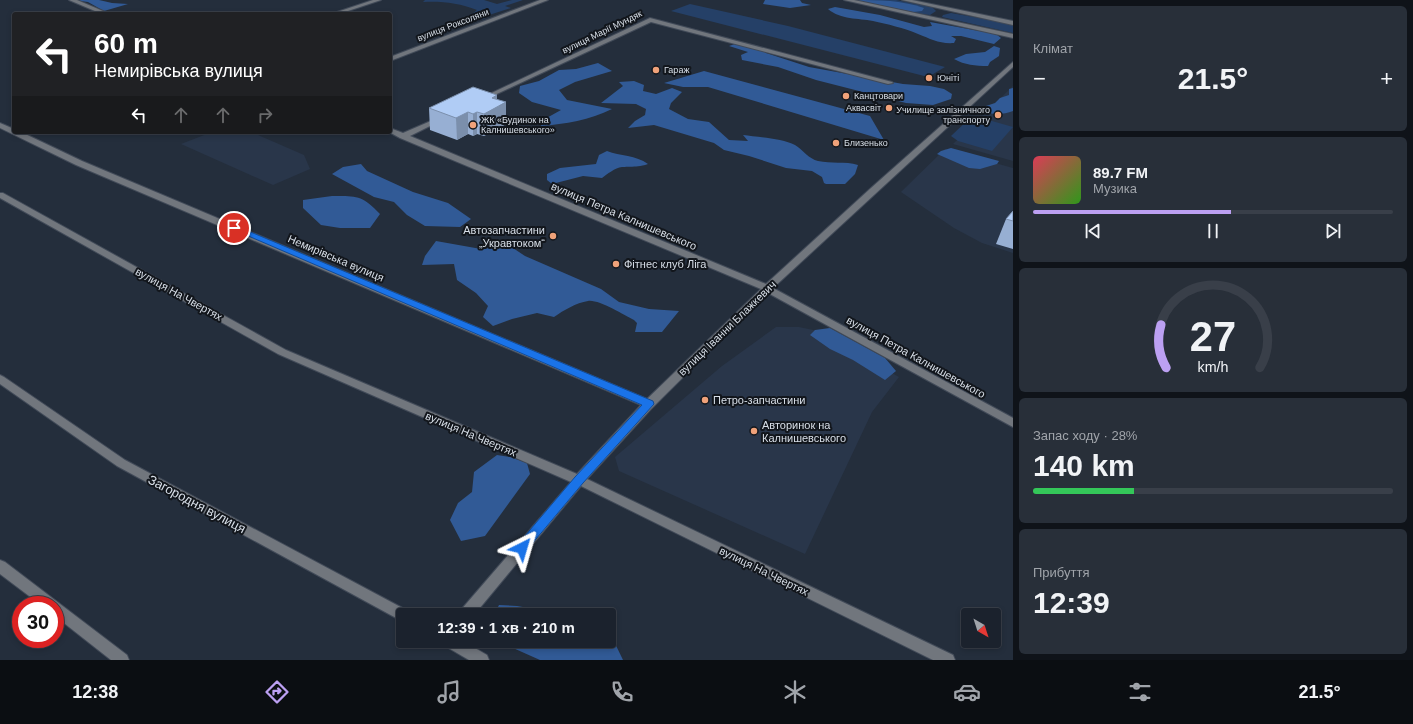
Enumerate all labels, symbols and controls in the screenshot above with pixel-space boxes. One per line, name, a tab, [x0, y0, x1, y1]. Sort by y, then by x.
street label: вулиця Роксоляни	[416, 7, 490, 43]
street label: вулиця Марії Мундяк	[561, 8, 644, 56]
icon: left	[28, 28, 80, 80]
text: 60 m	[94, 28, 158, 59]
text: Клімат	[1033, 41, 1073, 56]
text: Немирівська вулиця	[94, 61, 263, 81]
text: 21.5°	[1178, 62, 1248, 95]
marker: Гараж	[651, 65, 661, 75]
place label: Гараж	[664, 65, 689, 75]
text: −	[1033, 66, 1046, 91]
text: +	[1380, 66, 1393, 91]
marker: Юніті	[924, 73, 934, 83]
place label: Юніті	[937, 73, 959, 83]
marker: Канцтовари	[841, 91, 851, 101]
place label: Канцтовари	[854, 91, 903, 101]
place label: Аквасвіт	[846, 103, 881, 113]
marker: Аквасвіт	[884, 103, 894, 113]
icon: left	[128, 104, 150, 126]
icon: ahead	[170, 104, 192, 126]
icon: ahead	[212, 104, 234, 126]
icon: right	[254, 104, 276, 126]
place label: Училище залізничного транспорту	[896, 105, 990, 125]
marker: Училище залізничного транспорту	[993, 110, 1003, 120]
place label: ЖК «Будинок на Калнишевського»	[481, 115, 555, 135]
marker: ЖК «Будинок на Калнишевського»	[468, 120, 478, 130]
marker: Близенько	[831, 138, 841, 148]
place label: Близенько	[844, 138, 888, 148]
text: 89.7 FM	[1093, 164, 1148, 181]
street label: вулиця Петра Калнишевського	[550, 180, 698, 252]
text: Музика	[1093, 181, 1137, 196]
pin	[217, 211, 251, 245]
icon: arrive	[223, 217, 245, 239]
icon: previous	[1082, 220, 1104, 242]
icon: pause	[1202, 220, 1224, 242]
icon: next	[1322, 220, 1344, 242]
place label: Автозапчастини „Укравтоком“	[463, 224, 545, 249]
marker: Автозапчастини „Укравтоком“	[548, 231, 558, 241]
street label: Немирівська вулиця	[286, 232, 386, 284]
place label: Фітнес клуб Ліга	[624, 258, 707, 270]
marker: Фітнес клуб Ліга	[611, 259, 621, 269]
street label: вулиця На Чвертях	[133, 265, 225, 323]
street label: вулиця Іванни Блажкевич	[676, 278, 778, 378]
text: 27	[1190, 313, 1236, 360]
street label: вулиця Петра Калнишевського	[845, 314, 987, 400]
text: km/h	[1198, 359, 1229, 375]
place label: Петро-запчастини	[713, 394, 805, 406]
marker: Петро-запчастини	[700, 395, 710, 405]
street label: вулиця На Чвертях	[424, 409, 519, 459]
place label: Авторинок на Калнишевського	[762, 419, 846, 444]
marker: Авторинок на Калнишевського	[749, 426, 759, 436]
text: Запас ходу · 28%	[1033, 428, 1137, 443]
text: 140 km	[1033, 449, 1135, 482]
street label: Загородня вулиця	[146, 472, 248, 536]
position arrow	[501, 527, 543, 569]
street label: вулиця На Чвертях	[718, 544, 811, 598]
text: Прибуття	[1033, 565, 1089, 580]
text: 12:39	[1033, 586, 1110, 619]
speed limit sign: 30	[12, 596, 64, 648]
north arrow	[961, 608, 1001, 648]
map controls	[961, 608, 1001, 648]
text: 12:39 · 1 хв · 210 m	[437, 619, 575, 636]
icon: directions	[263, 678, 291, 706]
icon: music	[435, 678, 463, 706]
icon: phone	[608, 678, 636, 706]
icon: climate	[781, 678, 809, 706]
icon: car	[953, 678, 981, 706]
icon: filters	[1126, 678, 1154, 706]
text: 12:38	[72, 682, 118, 702]
text: 21.5°	[1298, 682, 1341, 702]

